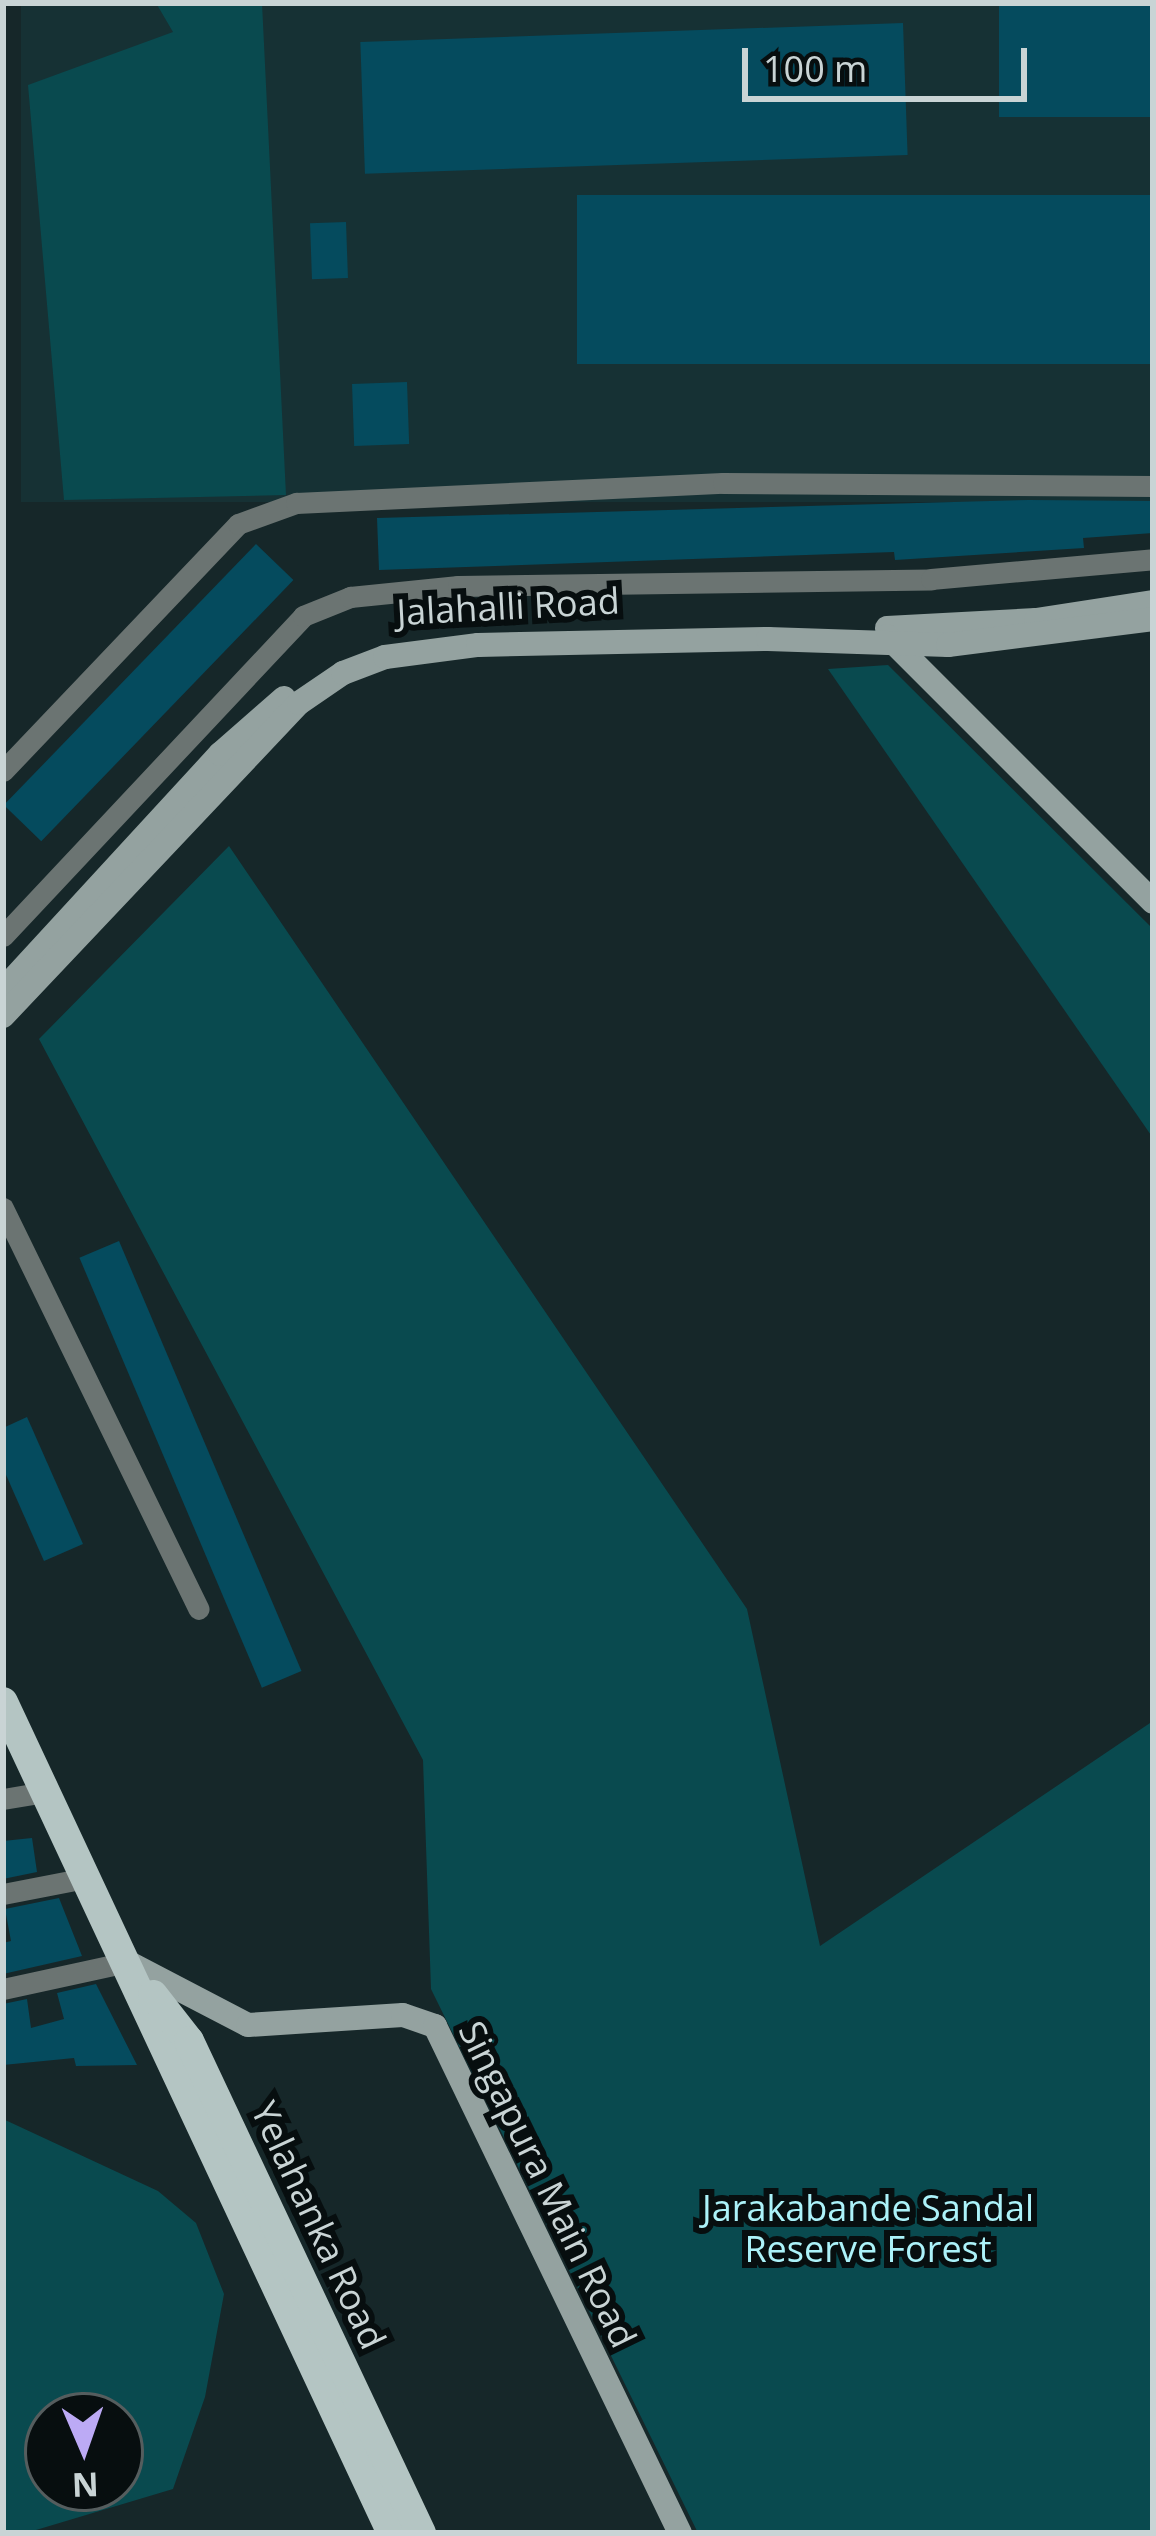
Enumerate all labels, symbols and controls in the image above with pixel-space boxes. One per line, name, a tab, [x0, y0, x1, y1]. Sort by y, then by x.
scale bar	[748, 24, 1033, 98]
text: 100 m	[763, 44, 867, 93]
street label: Jalahalli Road	[395, 579, 621, 633]
street label: Singapura Main Road	[450, 2014, 646, 2354]
street label: Yelahanka Road	[243, 2095, 395, 2355]
park label: Jarakabande Sandal Reserve Forest	[702, 2185, 1034, 2270]
north arrow	[24, 2392, 144, 2512]
text: N	[71, 2463, 99, 2508]

